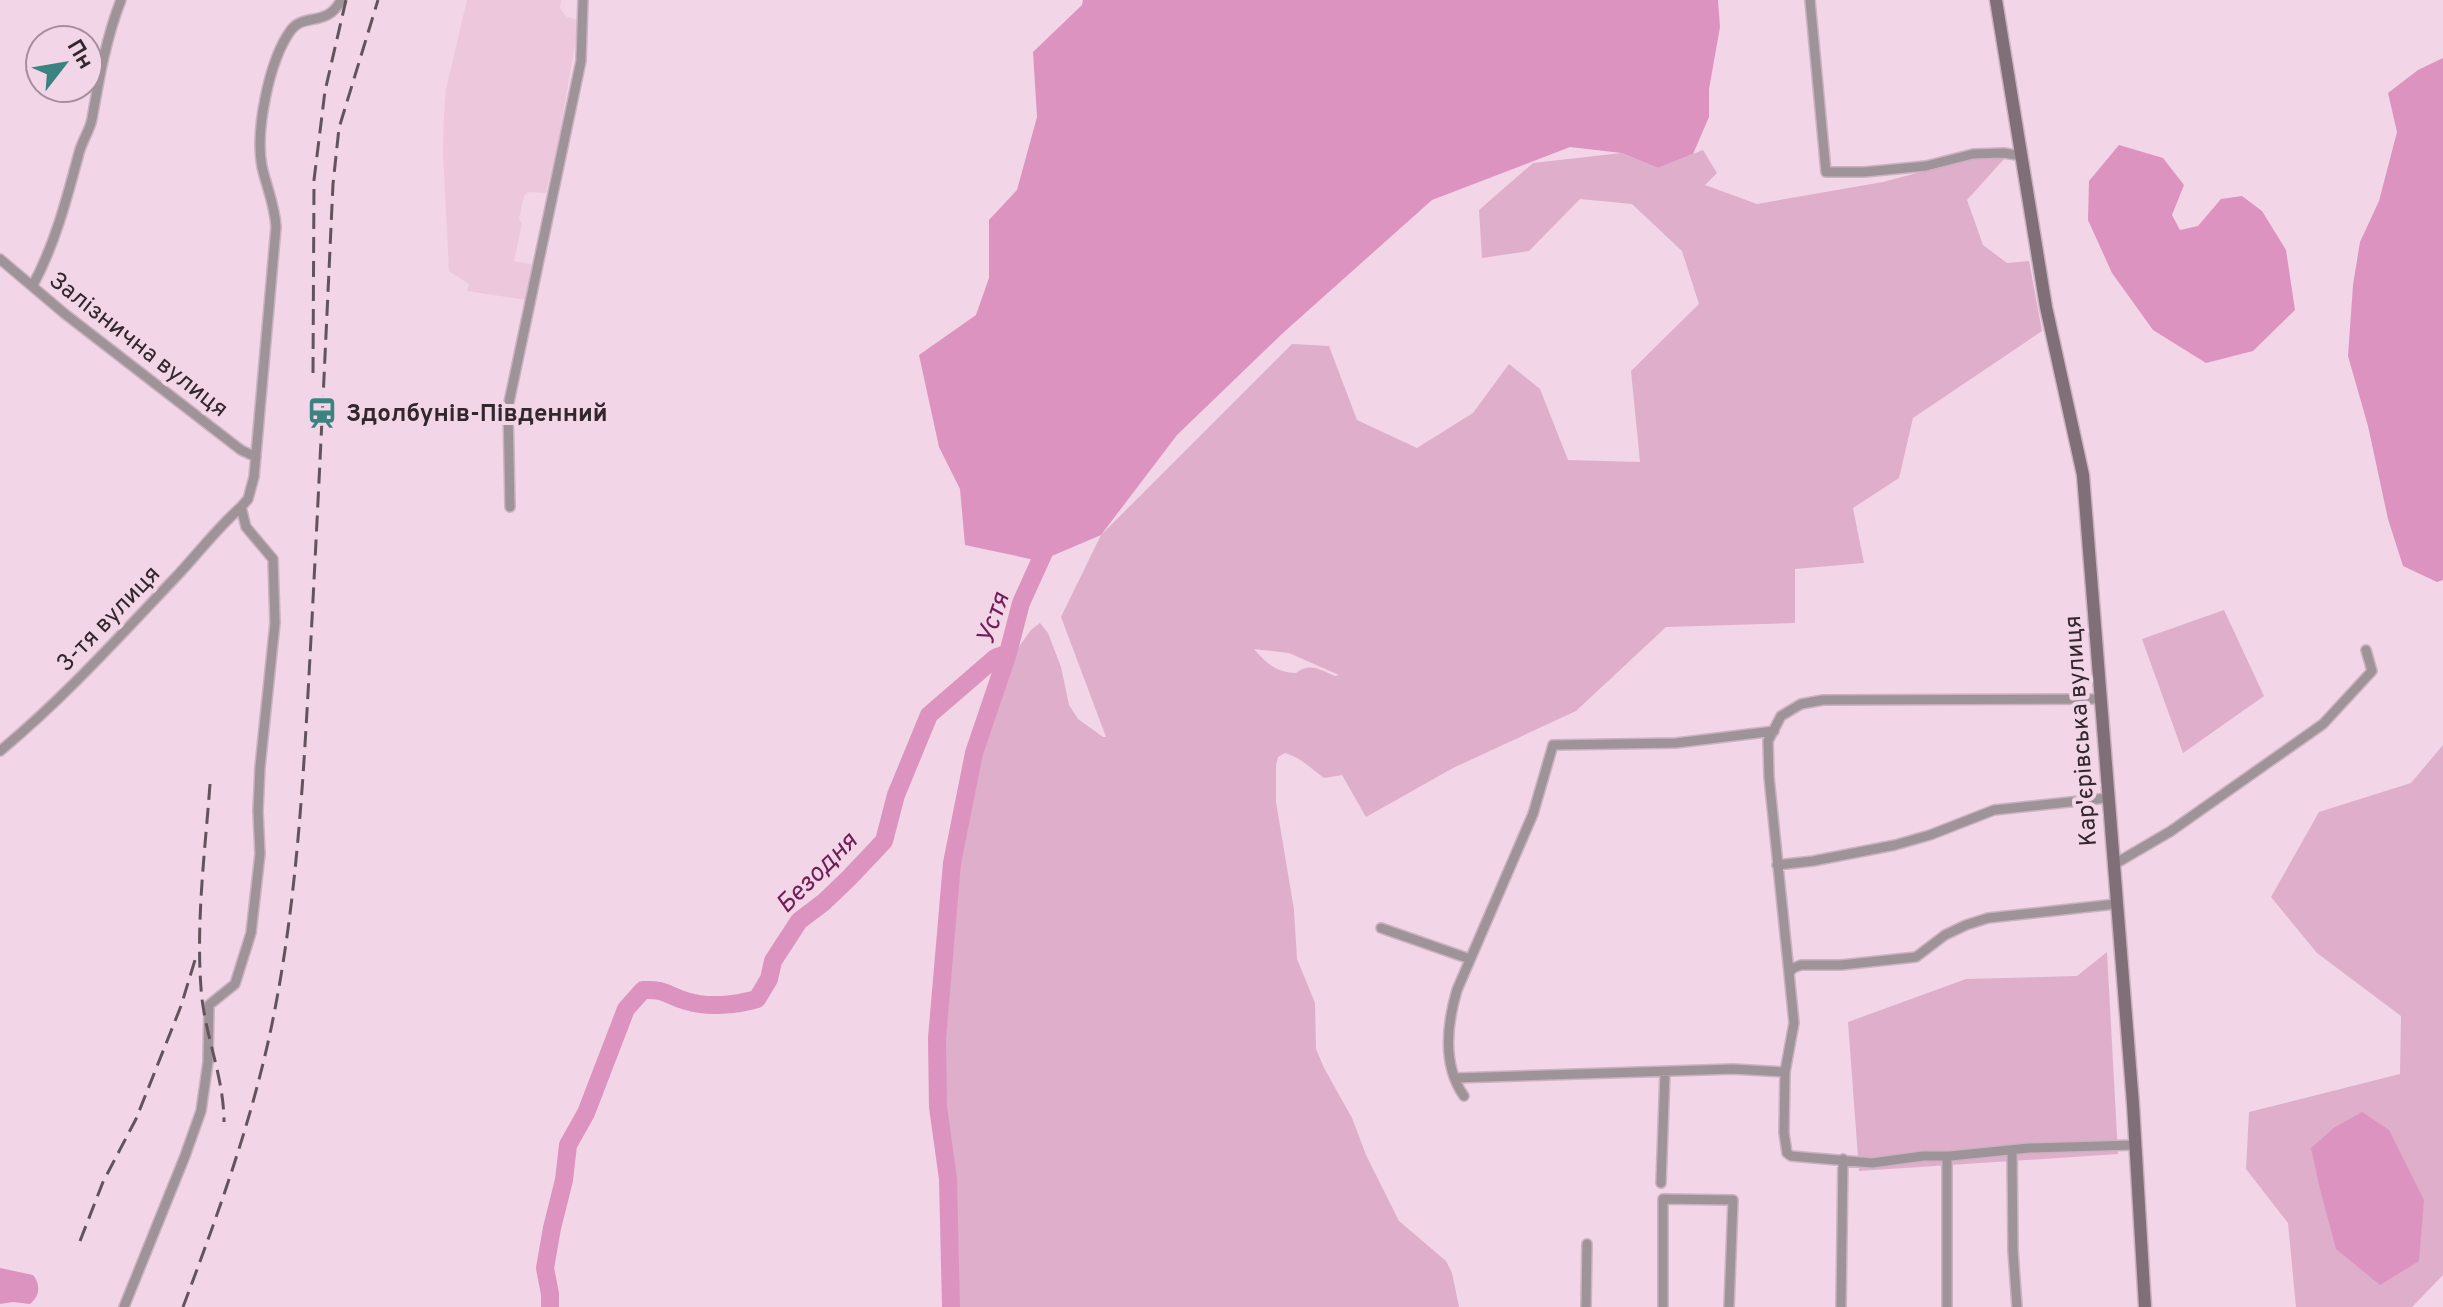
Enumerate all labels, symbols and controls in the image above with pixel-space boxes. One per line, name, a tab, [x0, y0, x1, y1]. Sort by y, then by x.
north arrow	[24, 24, 104, 104]
text: Пн	[60, 35, 98, 75]
street label: Залізнична вулиця	[42, 266, 233, 425]
station icon: Здолбунів-Південний	[305, 396, 339, 430]
place label: Здолбунів-Південний	[346, 400, 608, 430]
street label: 3-тя вулиця	[51, 560, 168, 679]
water label: Устя	[970, 588, 1019, 649]
street label: Кар'єрівська вулиця	[2059, 614, 2105, 847]
water label: Безодня	[770, 826, 866, 922]

